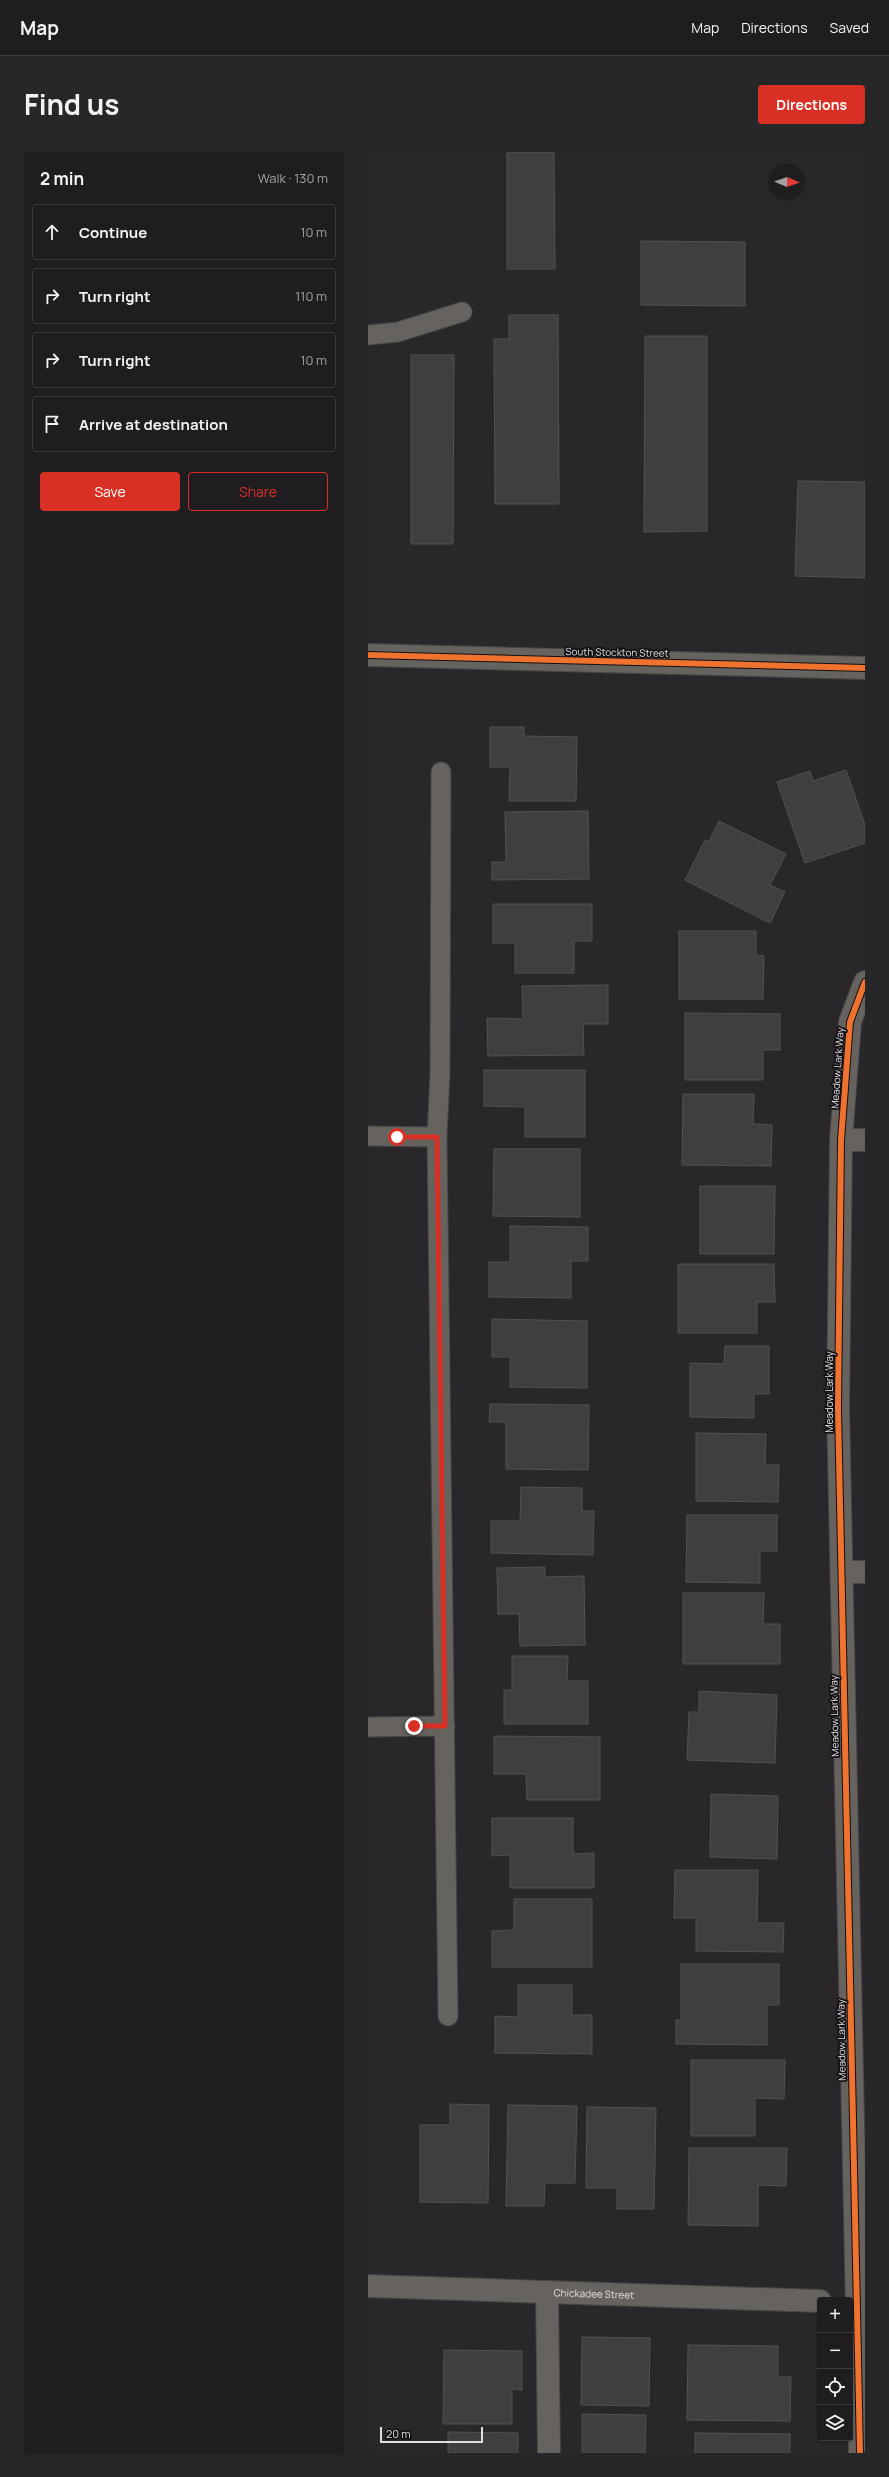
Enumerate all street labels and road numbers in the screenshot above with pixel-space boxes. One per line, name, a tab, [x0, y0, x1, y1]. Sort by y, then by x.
street label: South Stockton Street	[565, 644, 669, 660]
street label: Meadow Lark Way	[827, 1026, 847, 1109]
street label: Meadow Lark Way	[822, 1350, 836, 1433]
street label: Meadow Lark Way	[826, 1674, 842, 1757]
street label: Meadow Lark Way	[833, 1998, 849, 2081]
street label: Chickadee Street	[553, 2285, 634, 2302]

